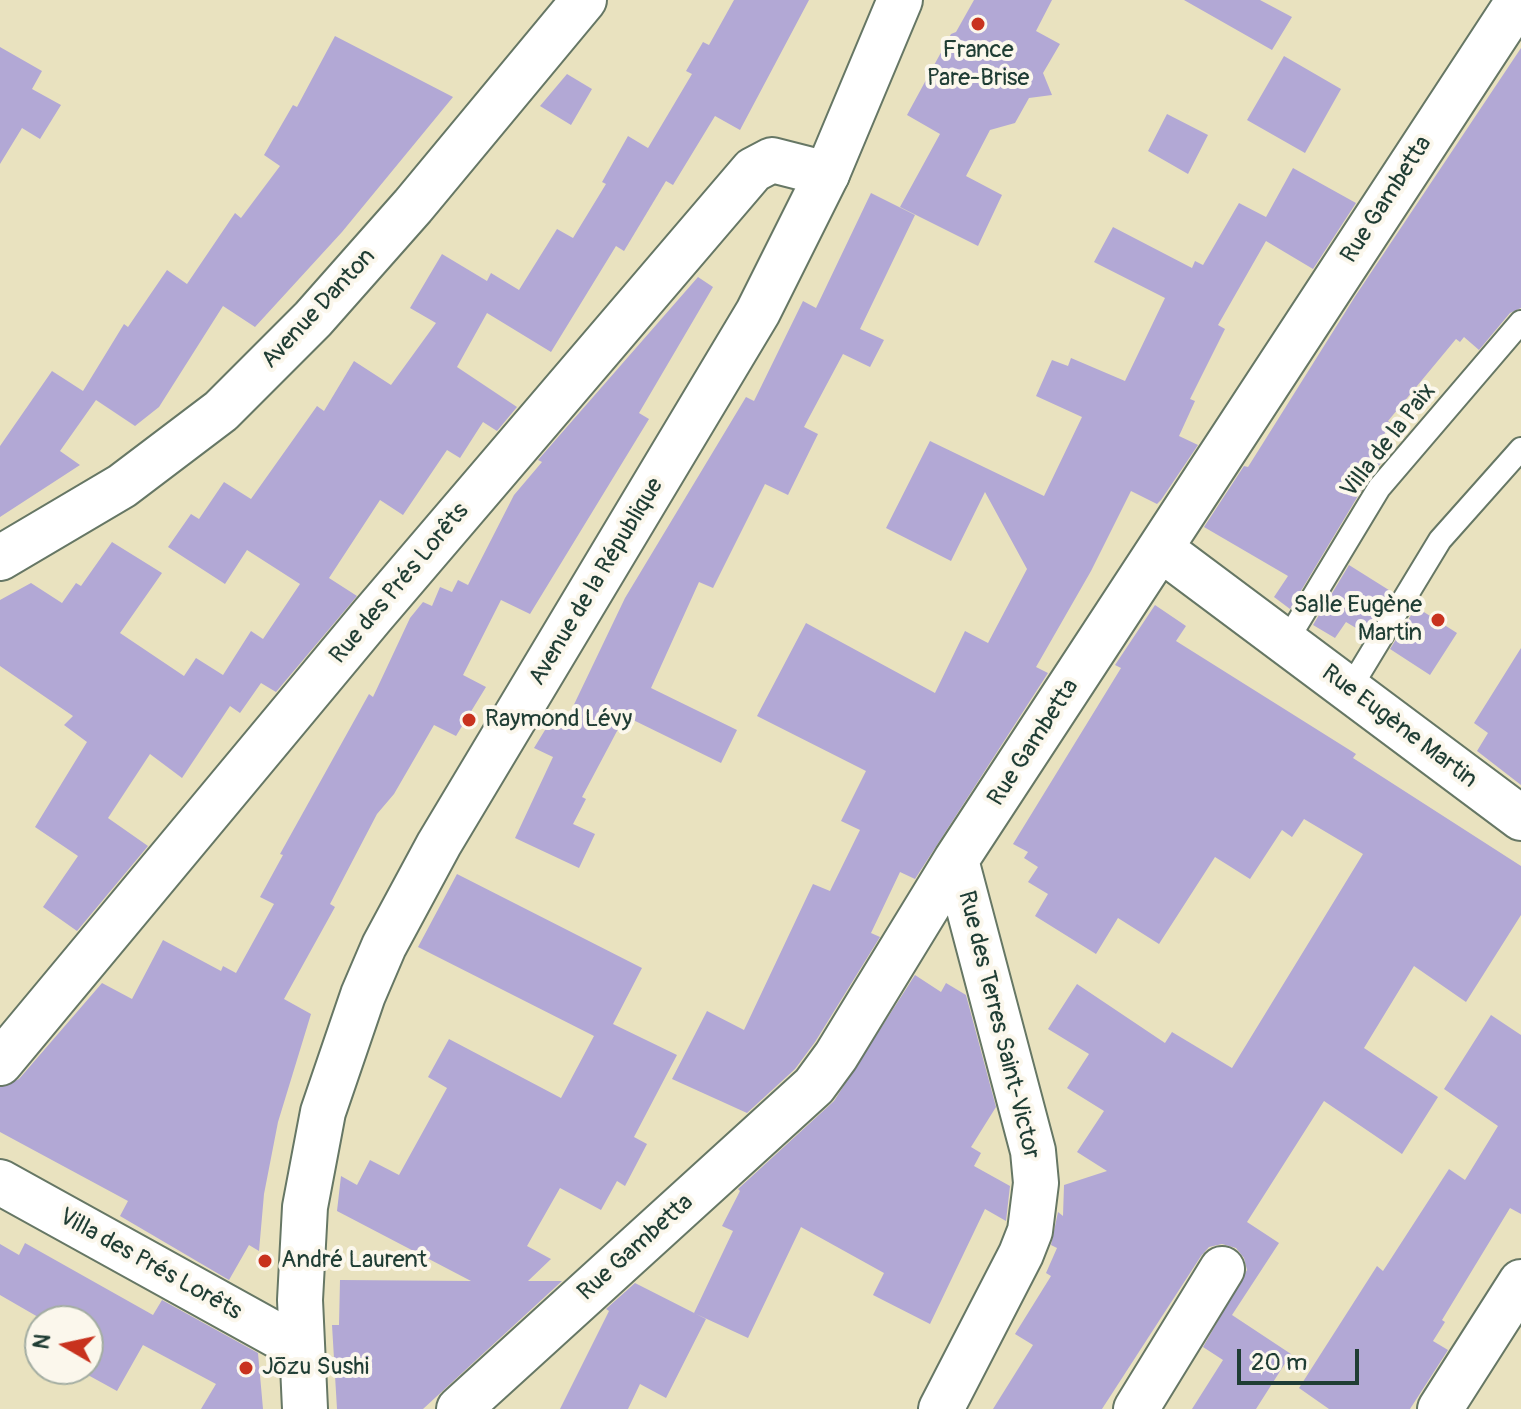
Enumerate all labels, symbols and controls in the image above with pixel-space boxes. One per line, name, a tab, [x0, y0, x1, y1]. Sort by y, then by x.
marker: France Pare-Brise	[969, 15, 987, 33]
place label: France Pare-Brise	[927, 37, 1029, 93]
street label: Rue Gambetta	[1335, 131, 1439, 269]
street label: Avenue Danton	[256, 243, 382, 375]
street label: Villa de la Paix	[1335, 378, 1443, 504]
street label: Avenue de la République	[524, 473, 670, 691]
street label: Rue des Prés Lorêts	[324, 498, 476, 670]
place label: Salle Eugène Martin	[1294, 592, 1422, 648]
marker: Salle Eugène Martin	[1429, 611, 1447, 629]
street label: Rue Eugène Martin	[1316, 659, 1482, 795]
street label: Rue Gambetta	[982, 674, 1086, 812]
place label: Raymond Lévy	[485, 706, 632, 734]
marker: Raymond Lévy	[460, 711, 478, 729]
street label: Rue des Terres Saint-Victor	[951, 888, 1045, 1162]
street label: Rue Gambetta	[572, 1189, 700, 1307]
street label: Villa des Prés Lorêts	[54, 1203, 246, 1327]
place label: André Laurent	[281, 1247, 427, 1275]
marker: André Laurent	[256, 1252, 274, 1270]
north arrow	[24, 1305, 104, 1385]
text: N	[27, 1332, 57, 1351]
scale bar	[1241, 1333, 1363, 1383]
text: 20 m	[1251, 1348, 1307, 1377]
place label: Jōzu Sushi	[262, 1354, 369, 1382]
marker: Jōzu Sushi	[237, 1359, 255, 1377]

